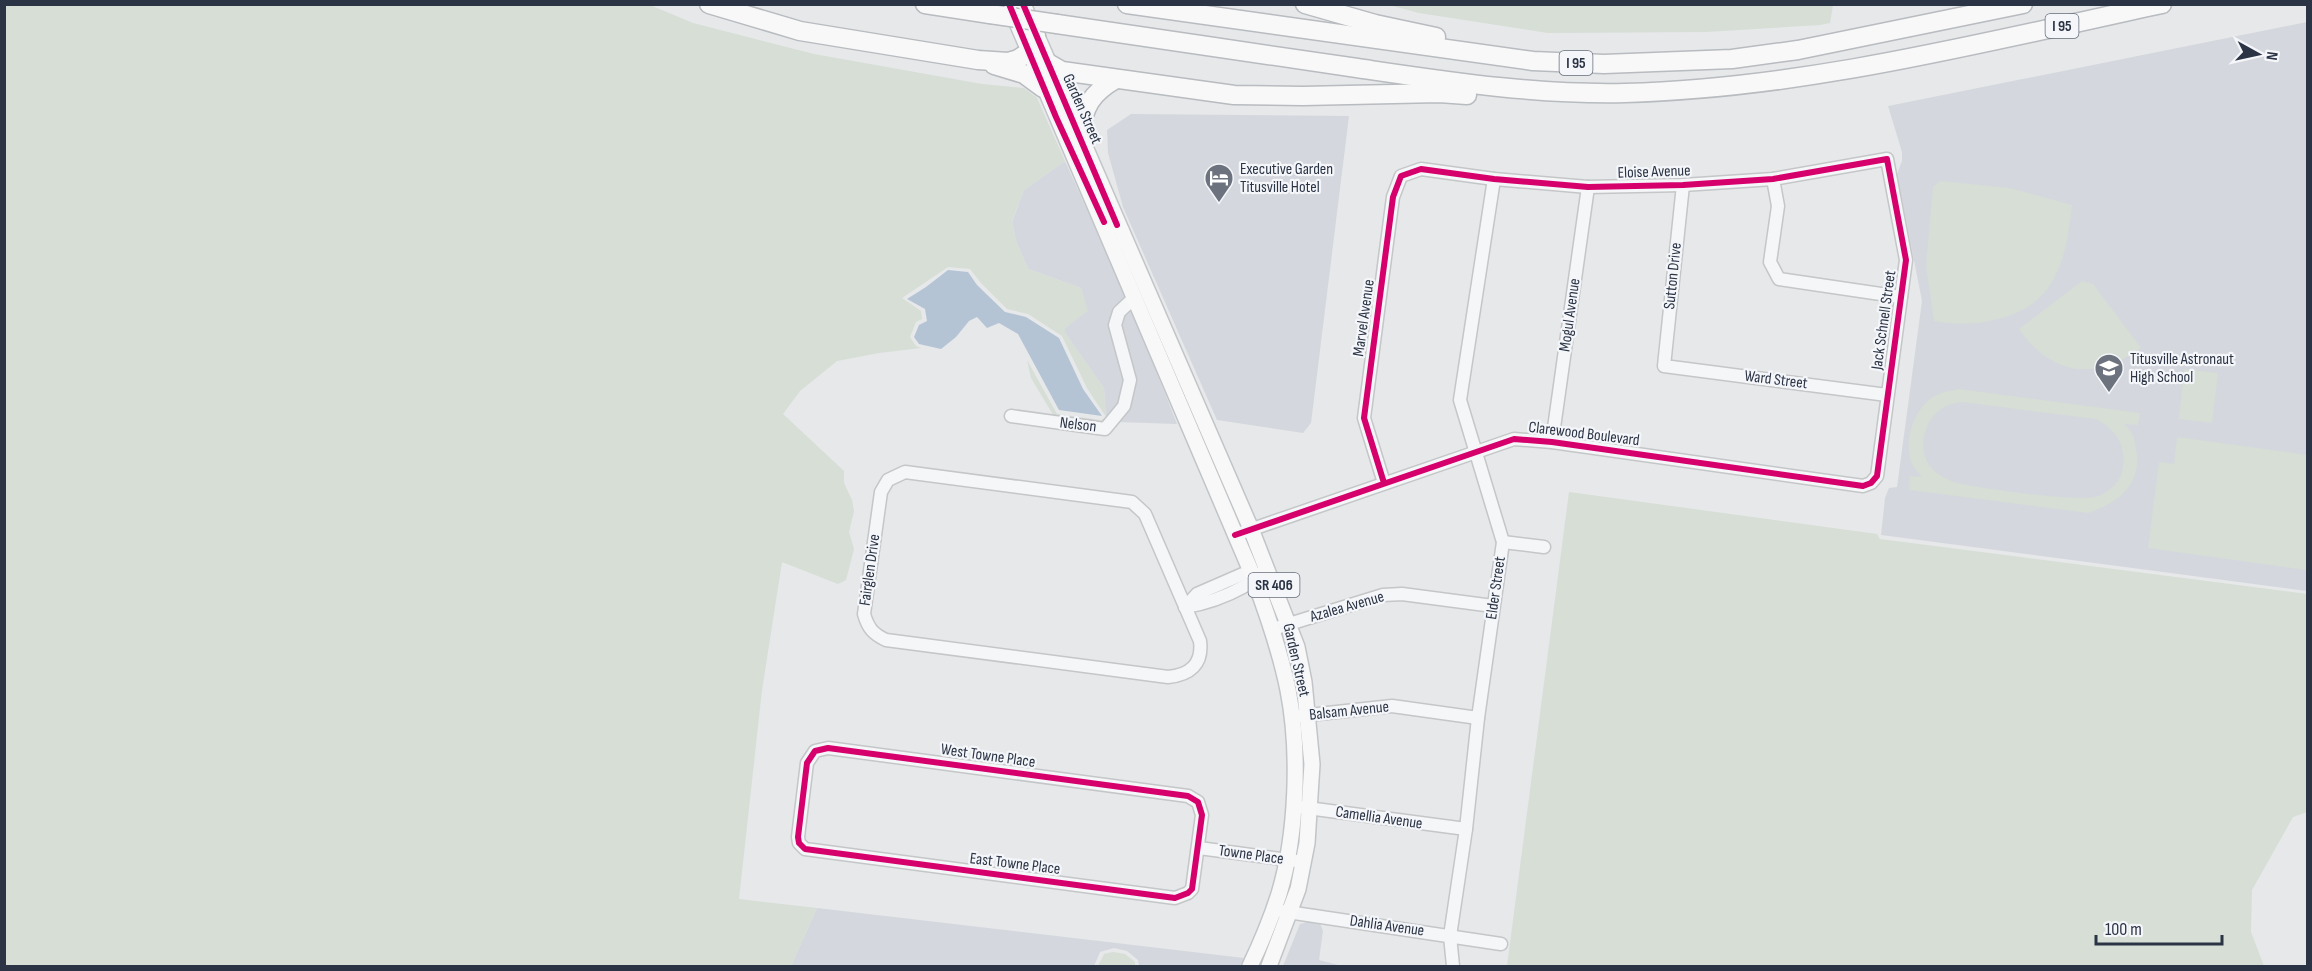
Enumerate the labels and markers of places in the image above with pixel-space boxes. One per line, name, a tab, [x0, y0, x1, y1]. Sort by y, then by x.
place label: Executive Garden Titusville Hotel	[1240, 160, 1333, 197]
hotel icon: Executive Garden Titusville Hotel	[1203, 162, 1235, 204]
place label: Titusville Astronaut High School	[2130, 350, 2234, 387]
school or university icon: Titusville Astronaut High School	[2093, 352, 2125, 394]

